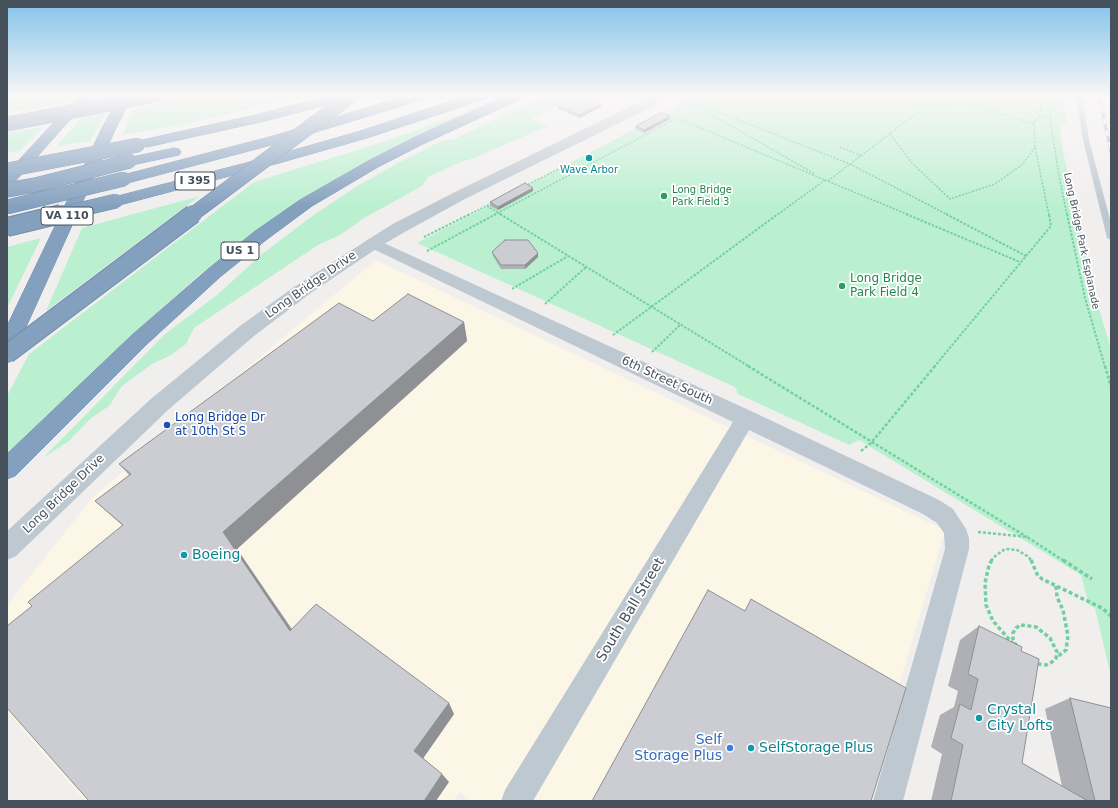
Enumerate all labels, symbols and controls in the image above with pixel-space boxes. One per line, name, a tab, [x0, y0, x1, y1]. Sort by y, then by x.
marker: Wave Arbor	[584, 153, 594, 163]
place label: Wave Arbor	[560, 164, 618, 176]
street label: Long Bridge Park Esplanade	[1061, 171, 1101, 311]
road number: I 395	[175, 172, 215, 190]
place label: Long Bridge Park Field 3	[672, 184, 732, 208]
marker: Long Bridge Park Field 3	[659, 191, 669, 201]
road number: VA 110	[41, 207, 93, 225]
road number: US 1	[221, 242, 259, 260]
street label: Long Bridge Drive	[263, 248, 359, 322]
place label: Long Bridge Park Field 4	[850, 272, 922, 300]
marker: Long Bridge Park Field 4	[837, 281, 847, 291]
street label: 6th Street South	[619, 354, 715, 408]
place label: Long Bridge Dr at 10th St S	[175, 411, 265, 439]
marker: Long Bridge Dr at 10th St S	[162, 420, 172, 430]
street label: Long Bridge Drive	[20, 451, 108, 537]
place label: Boeing	[192, 547, 240, 563]
marker: Boeing	[179, 550, 189, 560]
street label: South Ball Street	[593, 555, 669, 665]
place label: Crystal City Lofts	[987, 702, 1052, 734]
marker: Crystal City Lofts	[974, 713, 984, 723]
place label: Self Storage Plus	[634, 732, 722, 764]
place label: SelfStorage Plus	[759, 740, 873, 756]
marker: Self Storage Plus	[725, 743, 735, 753]
marker: SelfStorage Plus	[746, 743, 756, 753]

